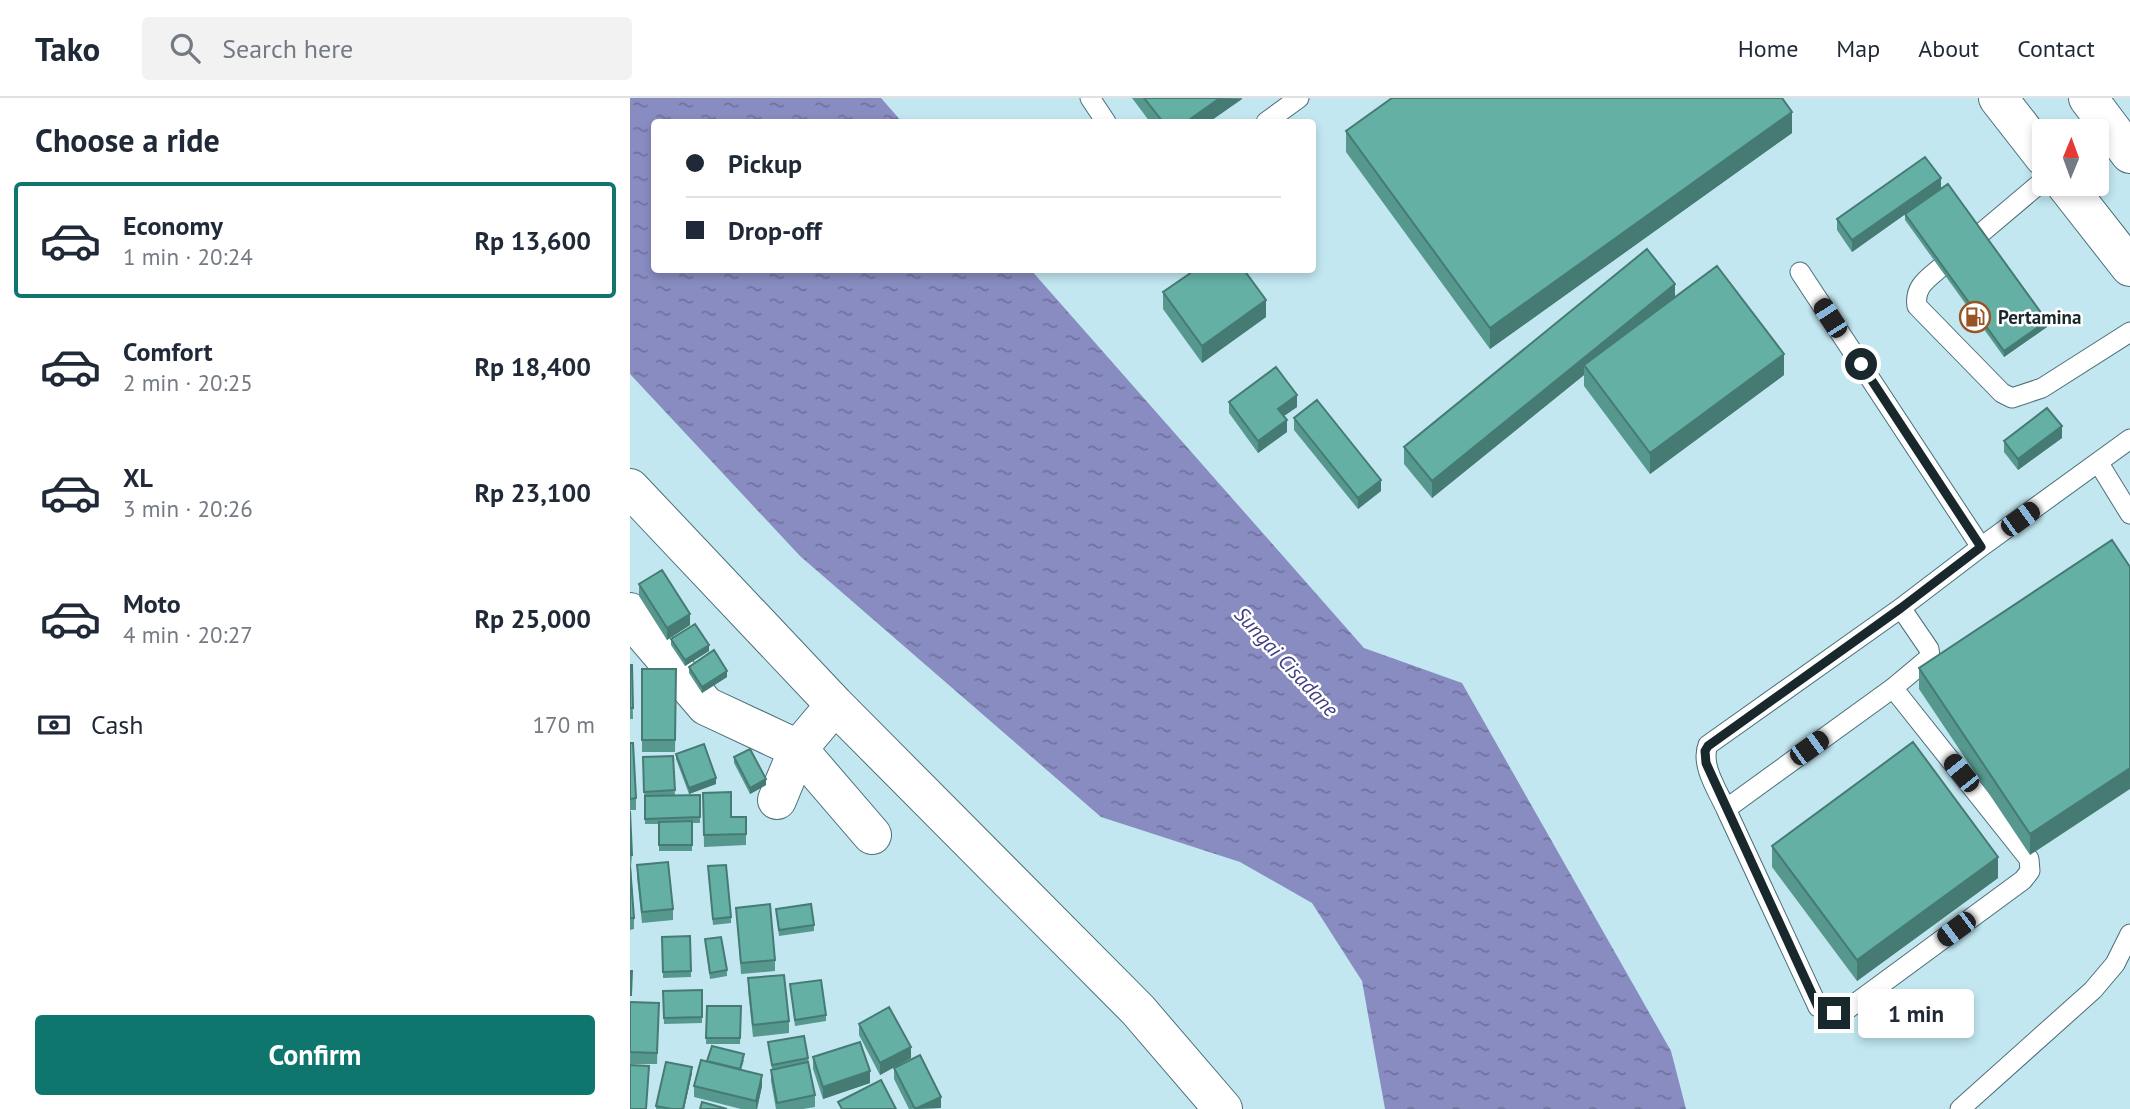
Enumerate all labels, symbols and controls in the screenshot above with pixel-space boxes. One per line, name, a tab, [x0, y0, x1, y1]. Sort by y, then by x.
search box	[142, 17, 632, 80]
text: Tako	[35, 27, 100, 70]
icon: search	[166, 29, 204, 67]
text: Search here	[222, 32, 353, 65]
text: Home	[1738, 33, 1798, 64]
text: Map	[1836, 33, 1880, 64]
text: About	[1918, 33, 1979, 64]
text: Contact	[2017, 33, 2095, 64]
text: Choose a ride	[35, 119, 220, 161]
north arrow	[2032, 119, 2109, 196]
map controls	[2032, 119, 2109, 196]
text: Pickup	[728, 147, 802, 180]
icon: car	[39, 209, 102, 272]
text: Economy	[123, 209, 223, 242]
text: Drop-off	[728, 214, 822, 247]
text: Rp 13,600	[474, 224, 591, 257]
text: 1 min · 20:24	[123, 242, 253, 271]
car	[1810, 295, 1851, 341]
fuel station icon: Pertamina	[1958, 300, 1992, 334]
place label: Pertamina	[1998, 305, 2081, 329]
icon: car	[39, 335, 102, 398]
text: Comfort	[123, 335, 213, 368]
route start	[1845, 348, 1877, 380]
text: Rp 18,400	[474, 350, 591, 383]
text: 2 min · 20:25	[123, 368, 253, 397]
icon: car	[39, 461, 102, 524]
text: XL	[123, 461, 153, 494]
text: Rp 23,100	[474, 476, 591, 509]
text: 3 min · 20:26	[123, 494, 253, 523]
car	[1997, 498, 2044, 540]
icon: car	[39, 587, 102, 650]
text: Moto	[123, 587, 181, 620]
water label: Sungai Cisadane	[1229, 601, 1344, 723]
text: Rp 25,000	[474, 602, 591, 635]
text: 4 min · 20:27	[123, 620, 253, 649]
icon: cash	[35, 706, 73, 744]
text: Cash	[91, 708, 143, 741]
text: 170 m	[533, 710, 595, 739]
car	[1786, 727, 1833, 769]
car	[1940, 750, 1983, 796]
car	[1933, 908, 1980, 950]
callout: 1 min	[1858, 988, 1974, 1038]
route end	[1818, 997, 1850, 1029]
text: 1 min	[1888, 999, 1944, 1028]
button: Confirm	[35, 1015, 595, 1095]

